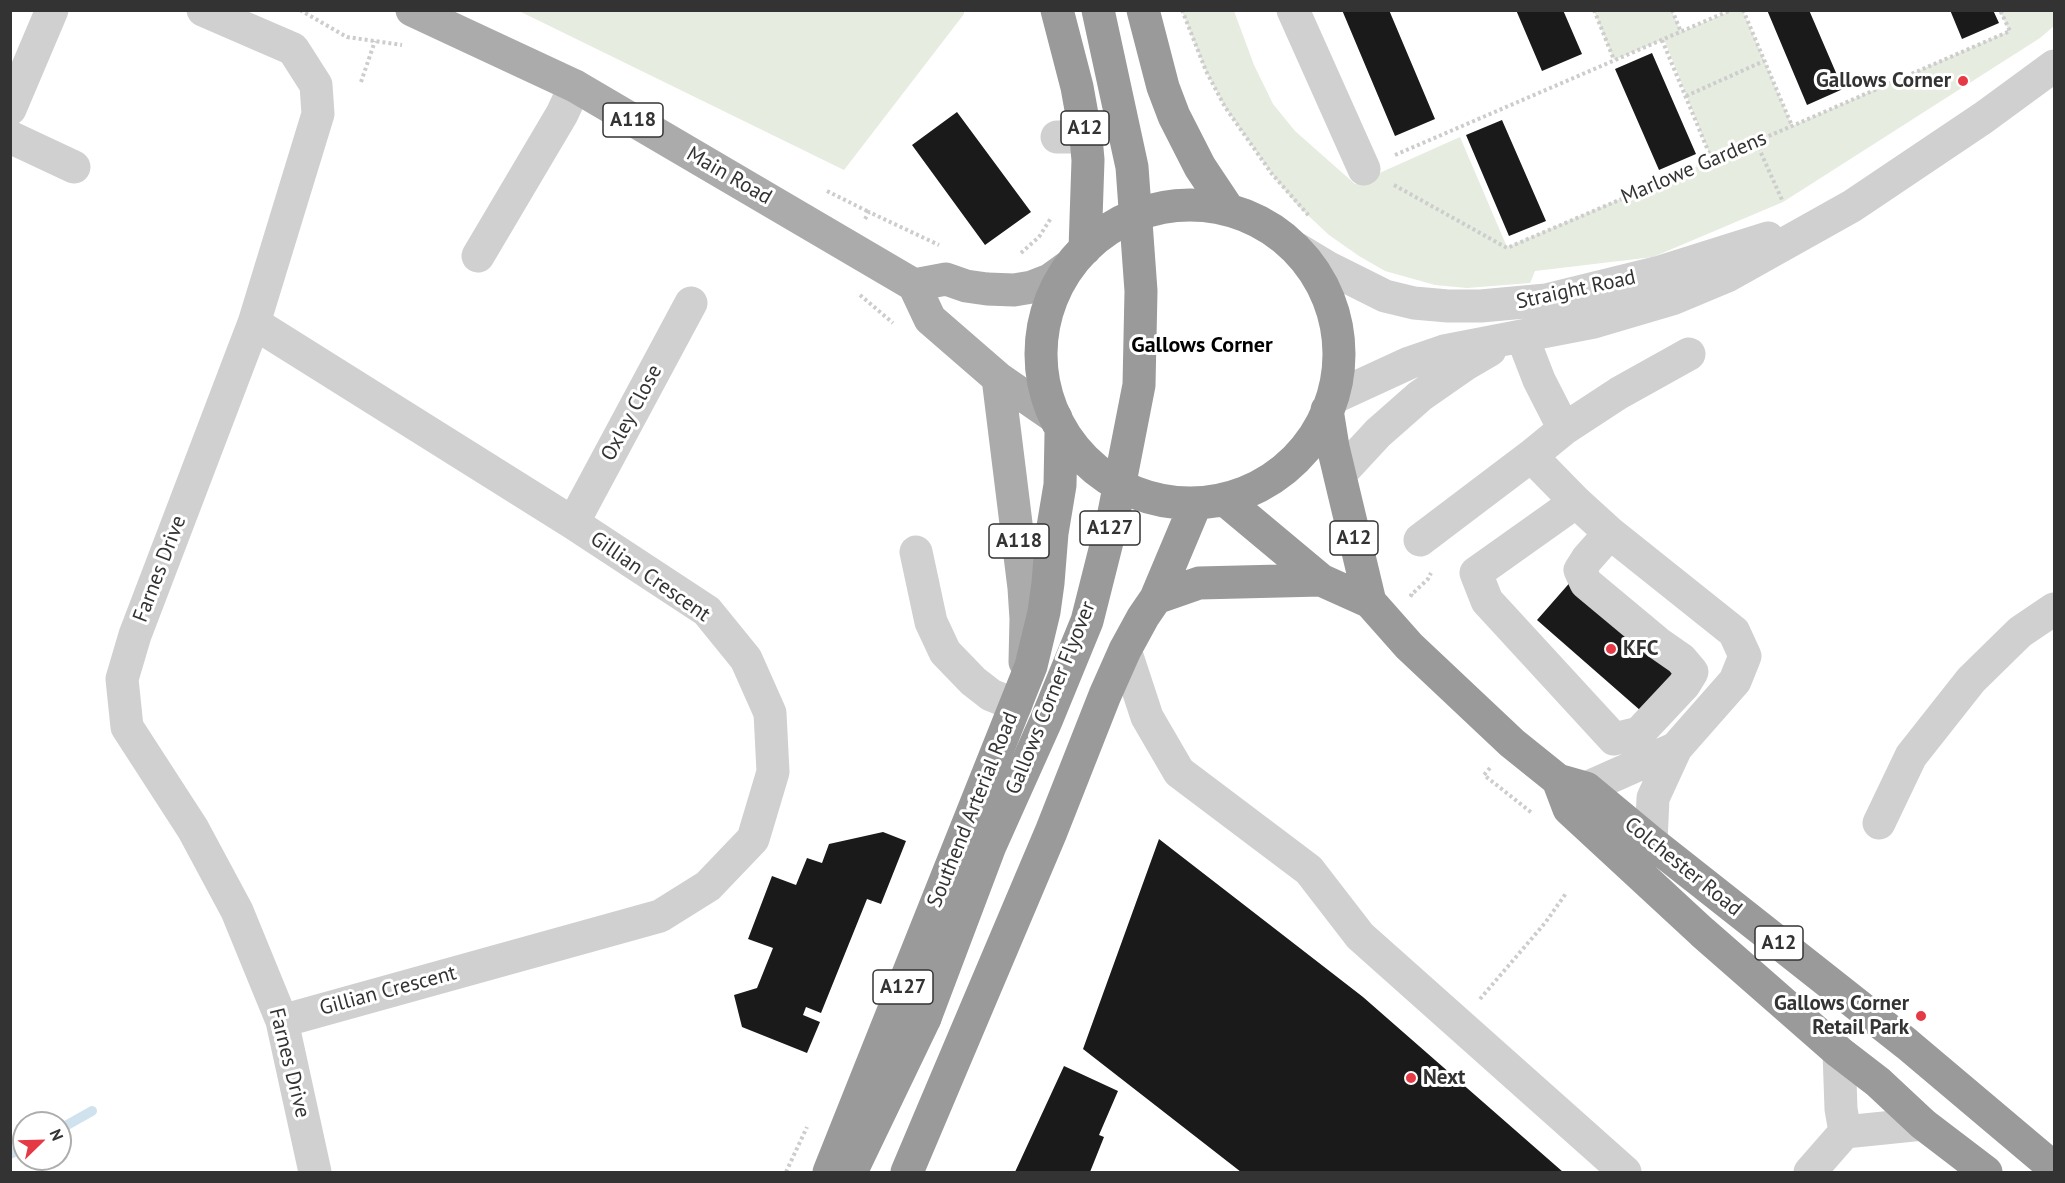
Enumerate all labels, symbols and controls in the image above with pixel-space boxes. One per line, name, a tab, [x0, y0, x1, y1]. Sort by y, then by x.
place label: Gallows Corner	[1816, 68, 1951, 94]
marker: Gallows Corner	[1956, 74, 1970, 88]
road number: A118	[603, 103, 663, 137]
road number: A12	[1061, 111, 1109, 145]
street label: Marlowe Gardens	[1618, 126, 1770, 210]
street label: Main Road	[682, 142, 776, 210]
street label: Straight Road	[1514, 265, 1638, 315]
district label: Gallows Corner	[1131, 333, 1273, 359]
street label: Oxley Close	[596, 361, 668, 465]
road number: A127	[1080, 511, 1140, 545]
street label: Farnes Drive	[128, 512, 192, 626]
road number: A12	[1330, 521, 1378, 555]
road number: A118	[989, 524, 1049, 558]
street label: Gillian Crescent	[585, 526, 715, 628]
street label: Gallows Corner Flyover	[1001, 598, 1101, 798]
place label: KFC	[1623, 636, 1658, 662]
marker: KFC	[1604, 642, 1618, 656]
street label: Southend Arterial Road	[922, 709, 1024, 911]
street label: Colchester Road	[1619, 812, 1747, 922]
road number: A12	[1755, 926, 1803, 960]
street label: Gillian Crescent	[317, 961, 459, 1021]
road number: A127	[873, 970, 933, 1004]
place label: Gallows Corner Retail Park	[1774, 991, 1909, 1041]
street label: Farnes Drive	[263, 1006, 315, 1120]
marker: Gallows Corner Retail Park	[1914, 1009, 1928, 1023]
place label: Next	[1423, 1065, 1465, 1091]
marker: Next	[1404, 1071, 1418, 1085]
north arrow	[12, 1111, 72, 1171]
text: N	[45, 1126, 68, 1143]

